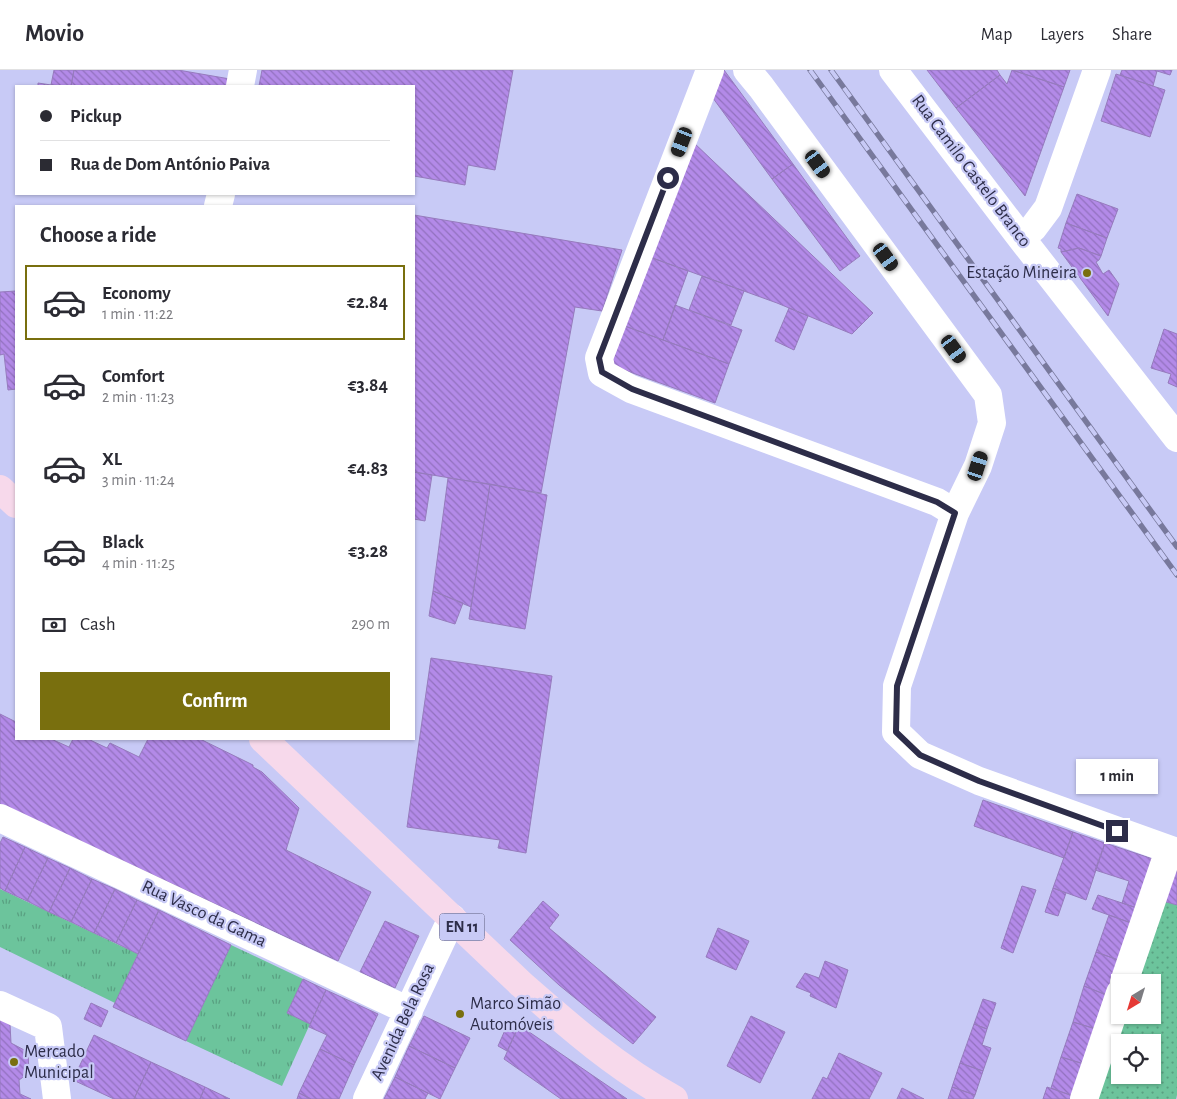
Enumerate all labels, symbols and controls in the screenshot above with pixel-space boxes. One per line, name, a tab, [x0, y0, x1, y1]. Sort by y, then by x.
text: Movio	[25, 22, 84, 46]
text: Map	[981, 26, 1012, 44]
text: Layers	[1040, 26, 1084, 44]
text: Share	[1112, 26, 1152, 44]
street label: Rua Camilo Castelo Branco	[908, 92, 1034, 251]
text: Pickup	[70, 107, 122, 126]
car	[669, 125, 694, 159]
car	[803, 147, 832, 181]
text: Rua de Dom António Paiva	[70, 155, 270, 174]
route start	[657, 167, 679, 189]
text: Choose a ride	[40, 224, 156, 246]
car	[871, 240, 900, 274]
place label: Estação Mineira	[966, 264, 1077, 282]
marker: Estação Mineira	[1081, 267, 1093, 279]
icon: car	[42, 280, 87, 325]
text: Economy	[102, 284, 171, 303]
text: €2.84	[347, 293, 388, 312]
text: 1 min · 11:22	[102, 306, 173, 322]
car	[939, 332, 968, 366]
icon: car	[42, 363, 87, 408]
text: Comfort	[102, 367, 164, 386]
text: €3.84	[348, 376, 388, 395]
text: 2 min · 11:23	[102, 389, 174, 405]
icon: car	[42, 446, 87, 491]
car	[966, 449, 989, 483]
text: XL	[102, 450, 122, 469]
text: €4.83	[348, 459, 388, 478]
text: 3 min · 11:24	[102, 472, 175, 488]
icon: car	[42, 529, 87, 574]
text: Black	[102, 533, 144, 552]
text: €3.28	[348, 542, 388, 561]
text: 4 min · 11:25	[102, 555, 175, 571]
icon: cash	[40, 611, 68, 639]
text: Cash	[80, 615, 116, 634]
text: 290 m	[351, 616, 390, 632]
button: Confirm	[40, 672, 390, 730]
callout: 1 min	[1076, 758, 1158, 794]
text: 1 min	[1100, 768, 1134, 784]
route end	[1106, 820, 1128, 842]
street label: Rua Vasco da Gama	[139, 877, 269, 951]
road number: EN 11	[440, 914, 484, 940]
street label: Avenida Bela Rosa	[368, 961, 438, 1083]
north arrow	[1111, 974, 1161, 1024]
map controls	[1111, 974, 1161, 1084]
place label: Marco Simão Automóveis	[470, 995, 561, 1034]
marker: Marco Simão Automóveis	[454, 1008, 466, 1020]
button: locate	[1111, 1034, 1161, 1084]
place label: Mercado Municipal	[24, 1043, 94, 1082]
marker: Mercado Municipal	[8, 1056, 20, 1068]

